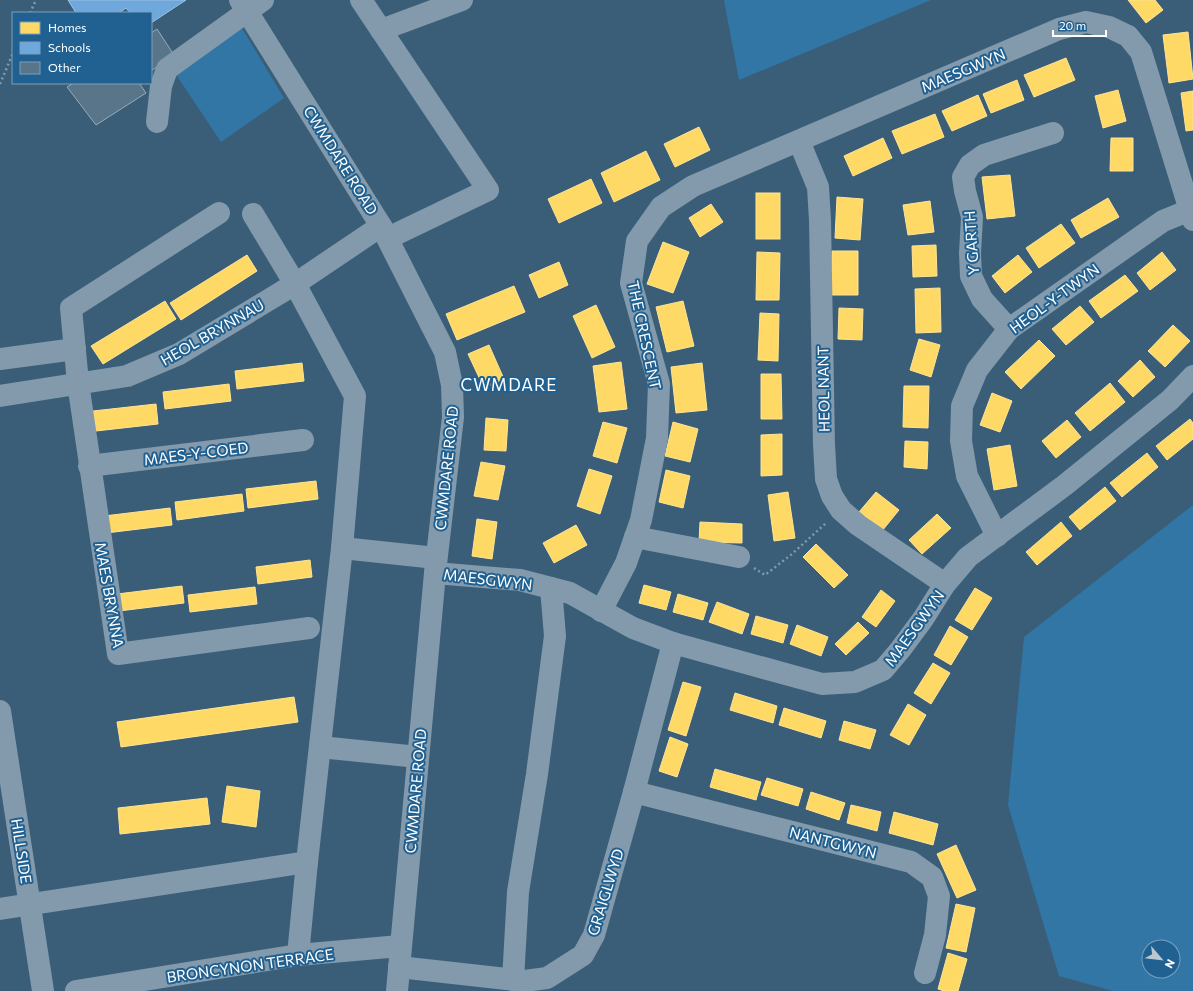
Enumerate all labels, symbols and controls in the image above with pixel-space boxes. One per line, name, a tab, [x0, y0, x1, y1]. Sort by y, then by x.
legend	[12, 12, 152, 84]
scale bar	[1053, 12, 1106, 38]
text: 20 m	[1059, 18, 1086, 32]
text: Homes	[48, 20, 86, 34]
text: Schools	[48, 40, 91, 54]
street label: MAESGWYN	[918, 44, 1008, 96]
text: Other	[48, 60, 81, 74]
street label: CWMDARE ROAD	[300, 102, 382, 218]
street label: Y GARTH	[960, 210, 982, 276]
street label: HEOL-Y-TWYN	[1006, 259, 1102, 337]
street label: THE CRESCENT	[625, 279, 665, 391]
street label: HEOL BRYNNAU	[157, 295, 267, 369]
street label: HEOL NANT	[813, 345, 833, 432]
district label: CWMDARE	[461, 374, 557, 395]
street label: CWMDARE ROAD	[431, 405, 461, 531]
street label: MAES-Y-COED	[143, 438, 249, 468]
street label: MAES BRYNNA	[92, 541, 128, 649]
street label: MAESGWYN	[442, 565, 534, 593]
street label: MAESGWYN	[880, 586, 948, 670]
street label: CWMDARE ROAD	[401, 728, 429, 854]
street label: HILLSIDE	[8, 817, 36, 885]
street label: NANTGWYN	[787, 822, 879, 862]
street label: GRAIGLWYD	[583, 846, 627, 938]
north arrow	[1141, 939, 1181, 979]
street label: BRONCYNON TERRACE	[165, 944, 335, 986]
text: N	[1163, 957, 1178, 971]

